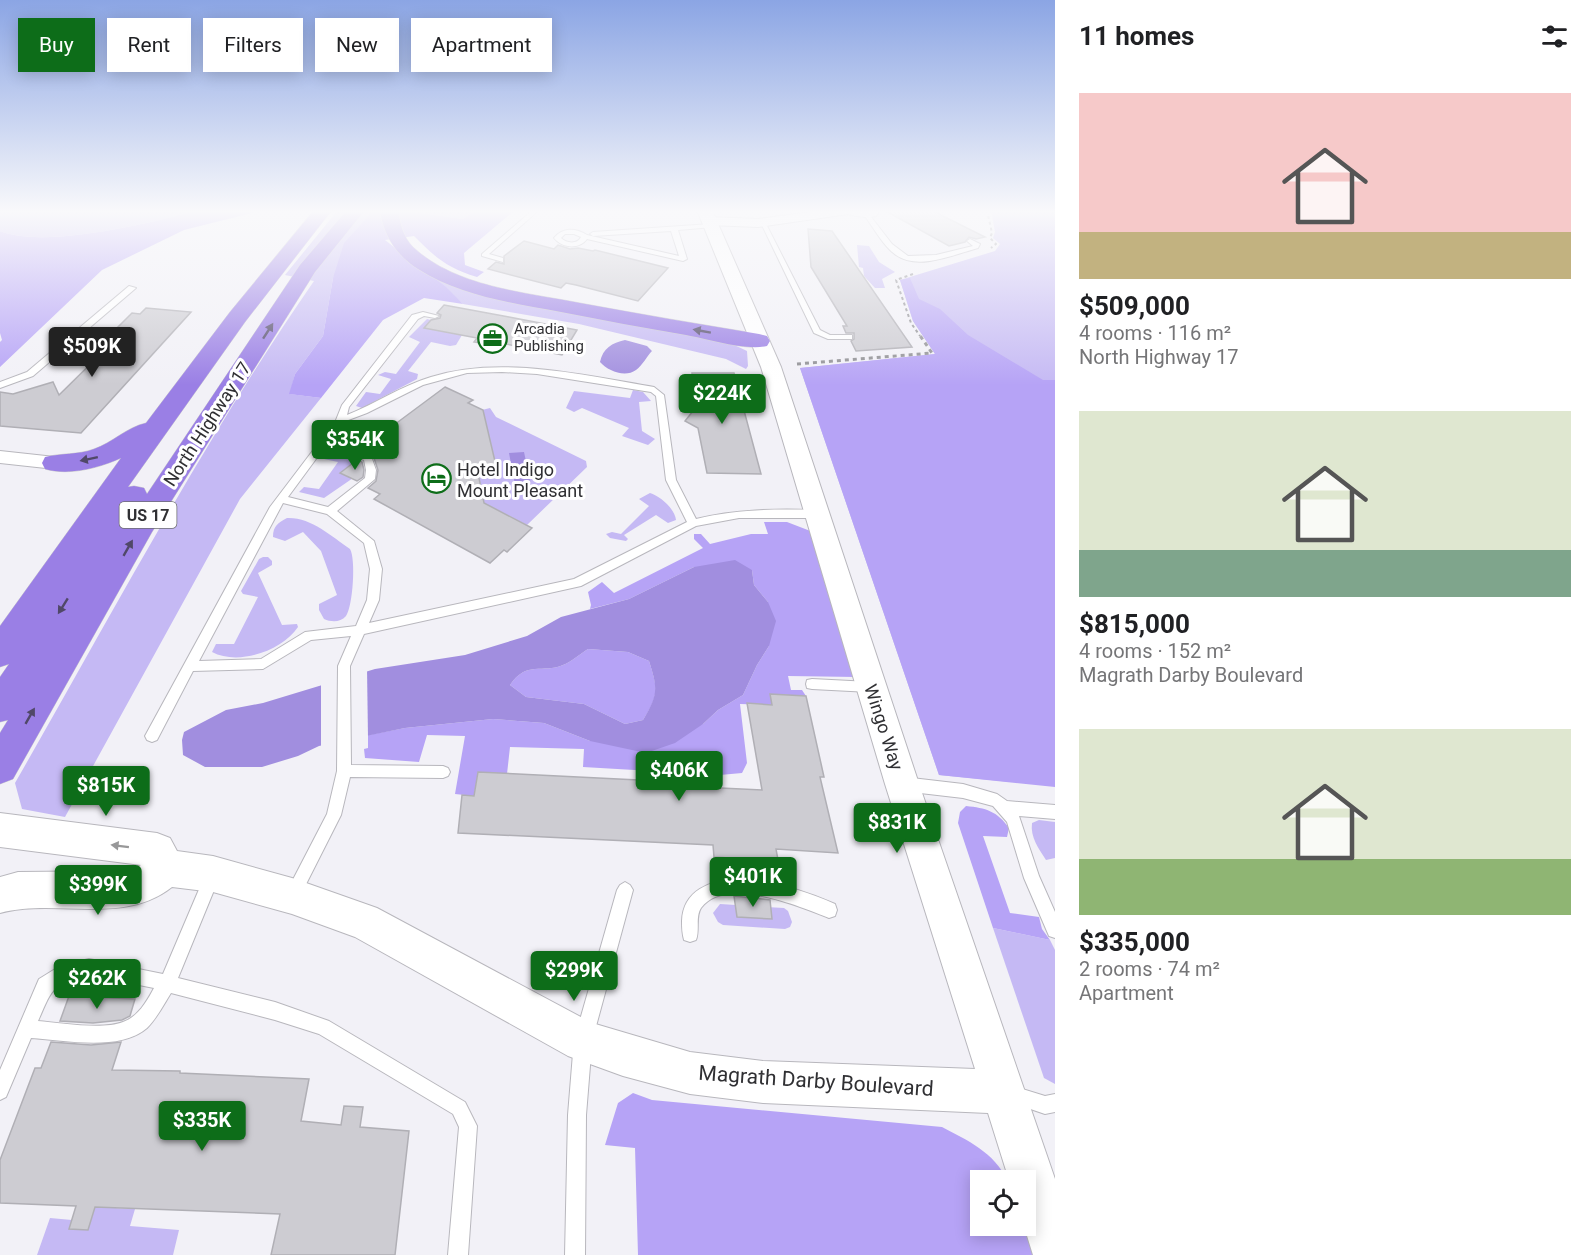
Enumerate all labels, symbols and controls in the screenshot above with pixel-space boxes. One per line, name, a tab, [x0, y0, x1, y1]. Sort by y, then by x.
chip: Buy	[18, 18, 95, 72]
chip: Rent	[107, 18, 191, 72]
chip: Filters	[203, 18, 303, 72]
chip: New	[315, 18, 399, 72]
chip: Apartment	[411, 18, 552, 72]
icon: filters	[1538, 20, 1571, 53]
text: 11 homes	[1079, 21, 1194, 51]
icon: home	[1271, 132, 1379, 240]
text: $509,000	[1079, 291, 1190, 321]
place label: Arcadia Publishing	[514, 320, 584, 355]
text: 4 rooms · 116 m²	[1079, 321, 1231, 345]
office icon: Arcadia Publishing	[477, 322, 509, 354]
one-way arrow	[262, 323, 273, 339]
pin: $509K	[50, 327, 134, 378]
one-way arrow	[692, 327, 711, 336]
text: $509K	[63, 334, 121, 358]
text: North Highway 17	[1079, 345, 1239, 369]
street label: North Highway 17	[159, 358, 255, 490]
pin: $224K	[680, 374, 764, 425]
text: $224K	[693, 381, 751, 405]
pin: $354K	[313, 420, 397, 471]
text: $354K	[326, 427, 384, 451]
icon: home	[1271, 450, 1379, 558]
one-way arrow	[80, 455, 99, 465]
place label: Hotel Indigo Mount Pleasant	[457, 459, 583, 501]
hotel icon: Hotel Indigo Mount Pleasant	[420, 463, 452, 495]
road number: US 17	[120, 502, 176, 528]
one-way arrow	[123, 539, 133, 556]
one-way arrow	[58, 598, 69, 614]
text: $815,000	[1079, 609, 1190, 639]
text: 4 rooms · 152 m²	[1079, 639, 1231, 663]
text: Magrath Darby Boulevard	[1079, 663, 1303, 687]
street label: Wingo Way	[860, 681, 908, 773]
one-way arrow	[24, 708, 35, 724]
pin: $406K	[637, 751, 721, 802]
text: $406K	[650, 758, 708, 782]
pin: $815K	[64, 766, 148, 817]
icon: home	[1271, 768, 1379, 876]
text: $815K	[77, 773, 135, 797]
pin: $831K	[855, 803, 939, 854]
text: $831K	[868, 810, 926, 834]
one-way arrow	[110, 841, 129, 850]
pin: $401K	[711, 857, 795, 908]
text: $401K	[724, 864, 782, 888]
pin: $399K	[56, 865, 140, 916]
text: $399K	[69, 872, 127, 896]
text: $335,000	[1079, 927, 1190, 957]
pin: $299K	[532, 951, 616, 1002]
text: 2 rooms · 74 m²	[1079, 957, 1220, 981]
text: $299K	[545, 958, 603, 982]
pin: $262K	[55, 959, 139, 1010]
text: $262K	[68, 966, 126, 990]
text: Apartment	[1079, 981, 1174, 1005]
street label: Magrath Darby Boulevard	[698, 1061, 934, 1101]
pin: $335K	[160, 1101, 244, 1152]
text: $335K	[173, 1108, 231, 1132]
map controls	[970, 1170, 1036, 1236]
button: locate	[970, 1170, 1036, 1236]

